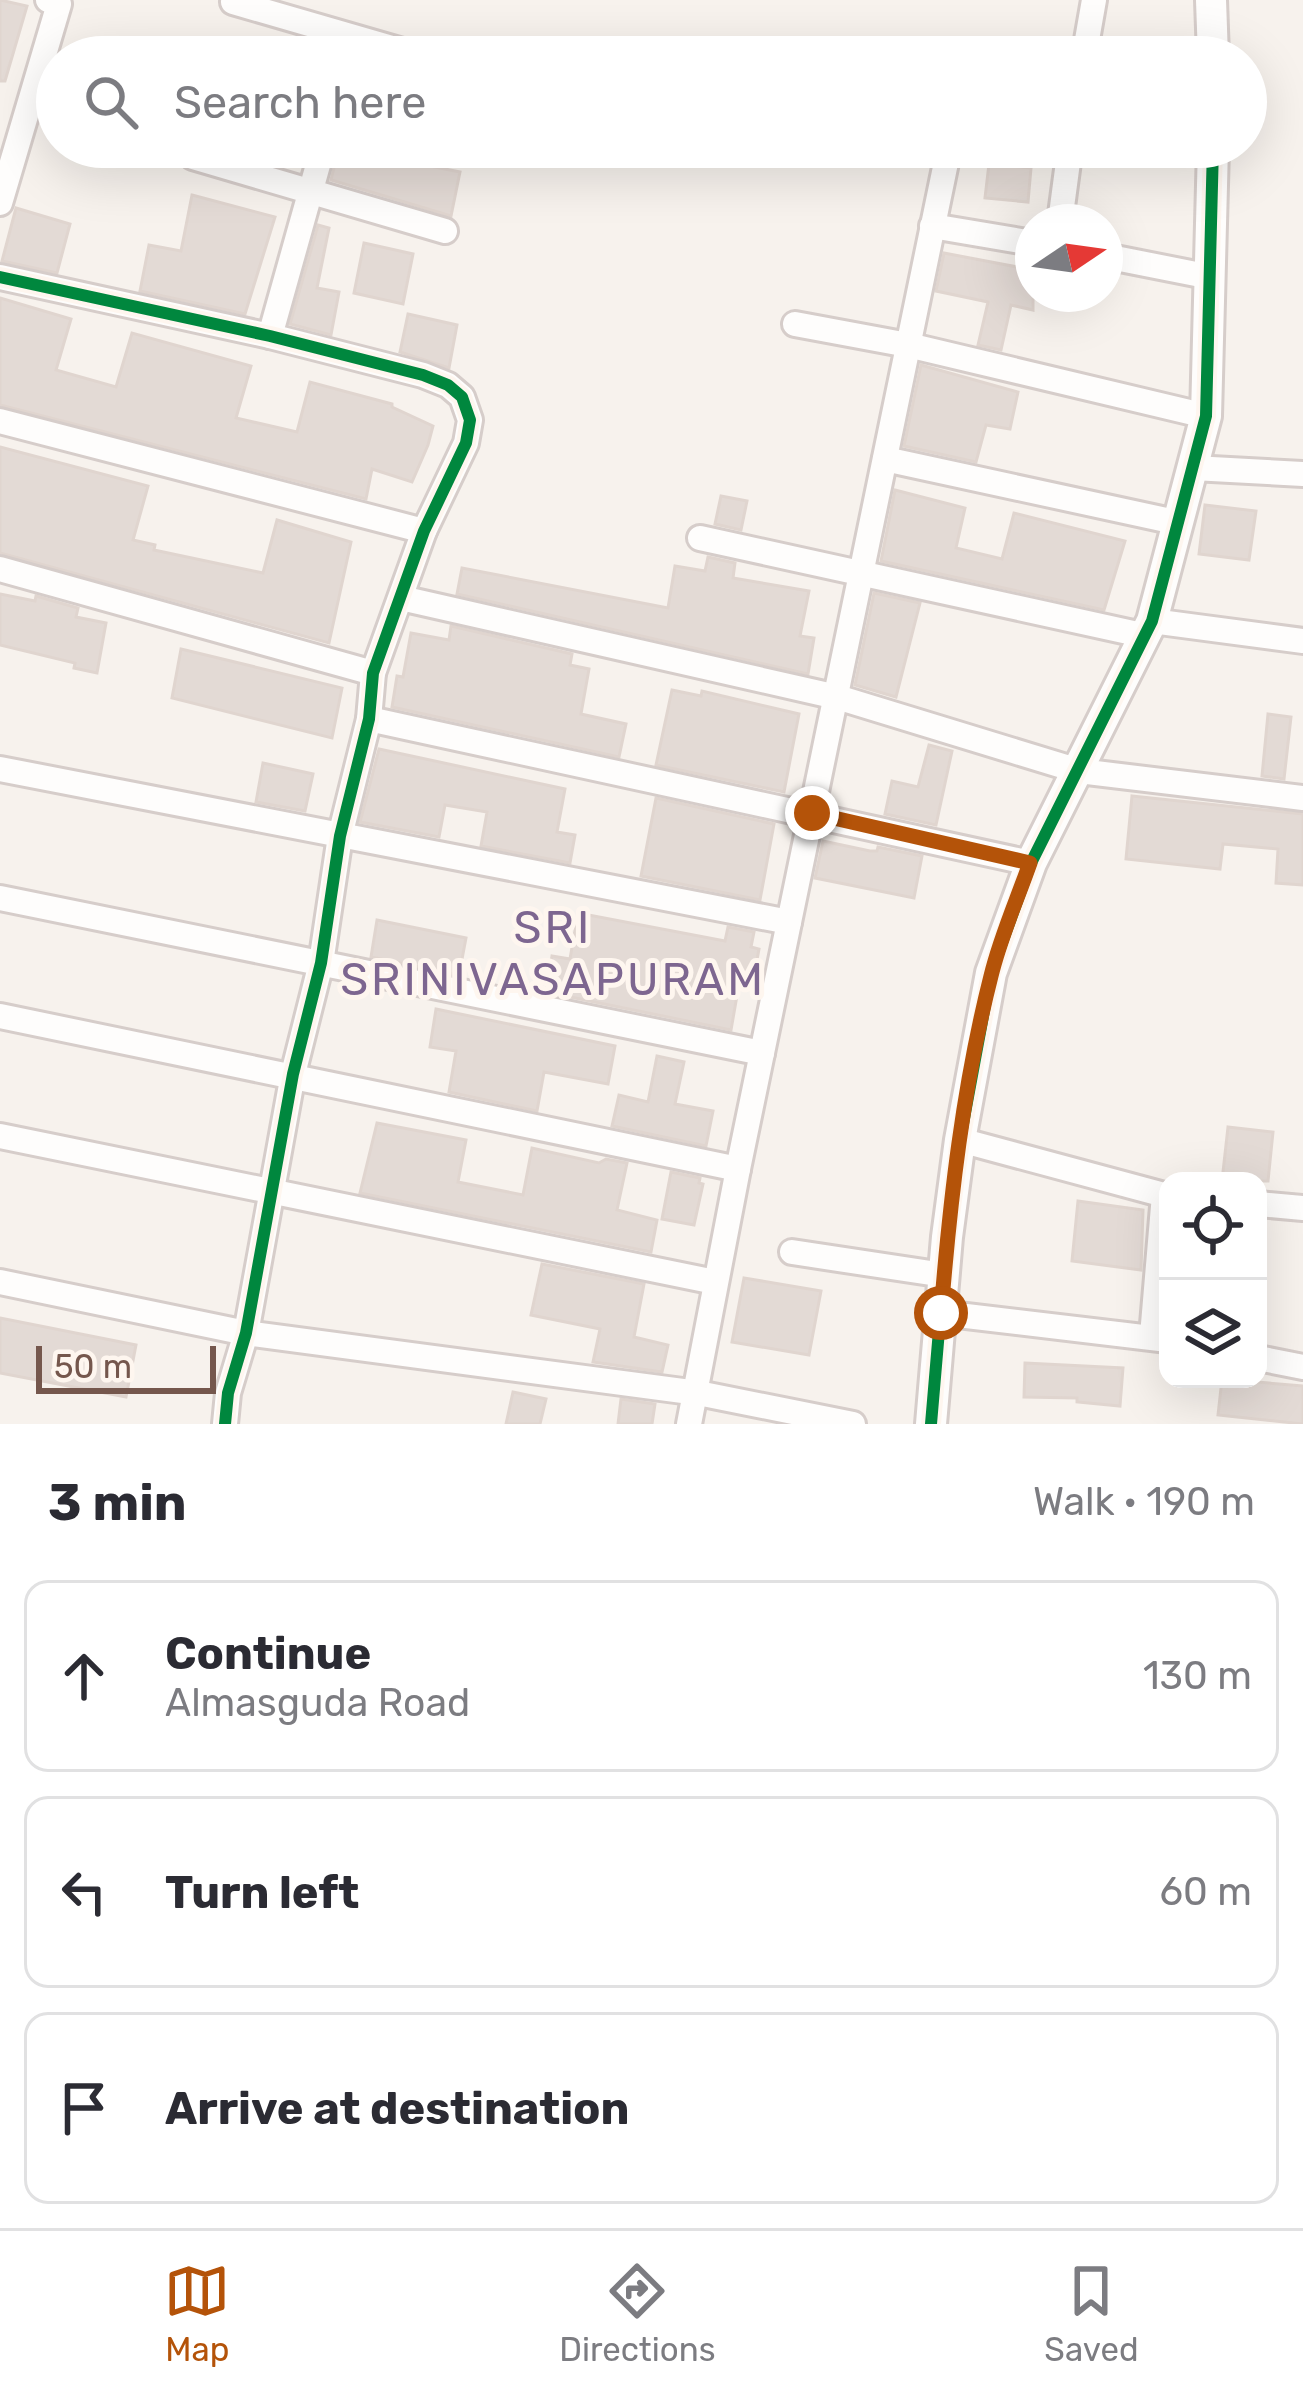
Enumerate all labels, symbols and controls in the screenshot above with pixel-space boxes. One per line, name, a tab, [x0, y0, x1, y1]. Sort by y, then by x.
search box	[36, 36, 1267, 168]
icon: search	[78, 69, 144, 135]
text: Search here	[174, 76, 426, 129]
north arrow	[1015, 204, 1123, 312]
route end	[785, 786, 839, 840]
district label: SRI SRINIVASAPURAM	[340, 901, 766, 1006]
map controls	[1159, 1172, 1267, 1388]
button: locate	[1159, 1172, 1267, 1280]
button: layers	[1159, 1280, 1267, 1388]
route start	[914, 1286, 968, 1340]
scale bar	[36, 1340, 216, 1393]
text: 50 m	[54, 1347, 132, 1386]
text: 3 min	[48, 1472, 187, 1533]
text: Walk · 190 m	[1033, 1479, 1255, 1525]
text: Continue	[165, 1627, 371, 1680]
icon: ahead	[51, 1643, 117, 1709]
text: 130 m	[1143, 1653, 1252, 1699]
text: Almasguda Road	[165, 1680, 470, 1726]
icon: left	[51, 1859, 117, 1925]
text: Turn left	[165, 1866, 359, 1919]
text: 60 m	[1159, 1869, 1252, 1915]
icon: arrive	[51, 2075, 117, 2141]
text: Arrive at destination	[165, 2082, 630, 2135]
tab: Map	[164, 2258, 230, 2369]
tab: Directions	[559, 2258, 716, 2369]
tab: Saved	[1044, 2258, 1139, 2369]

